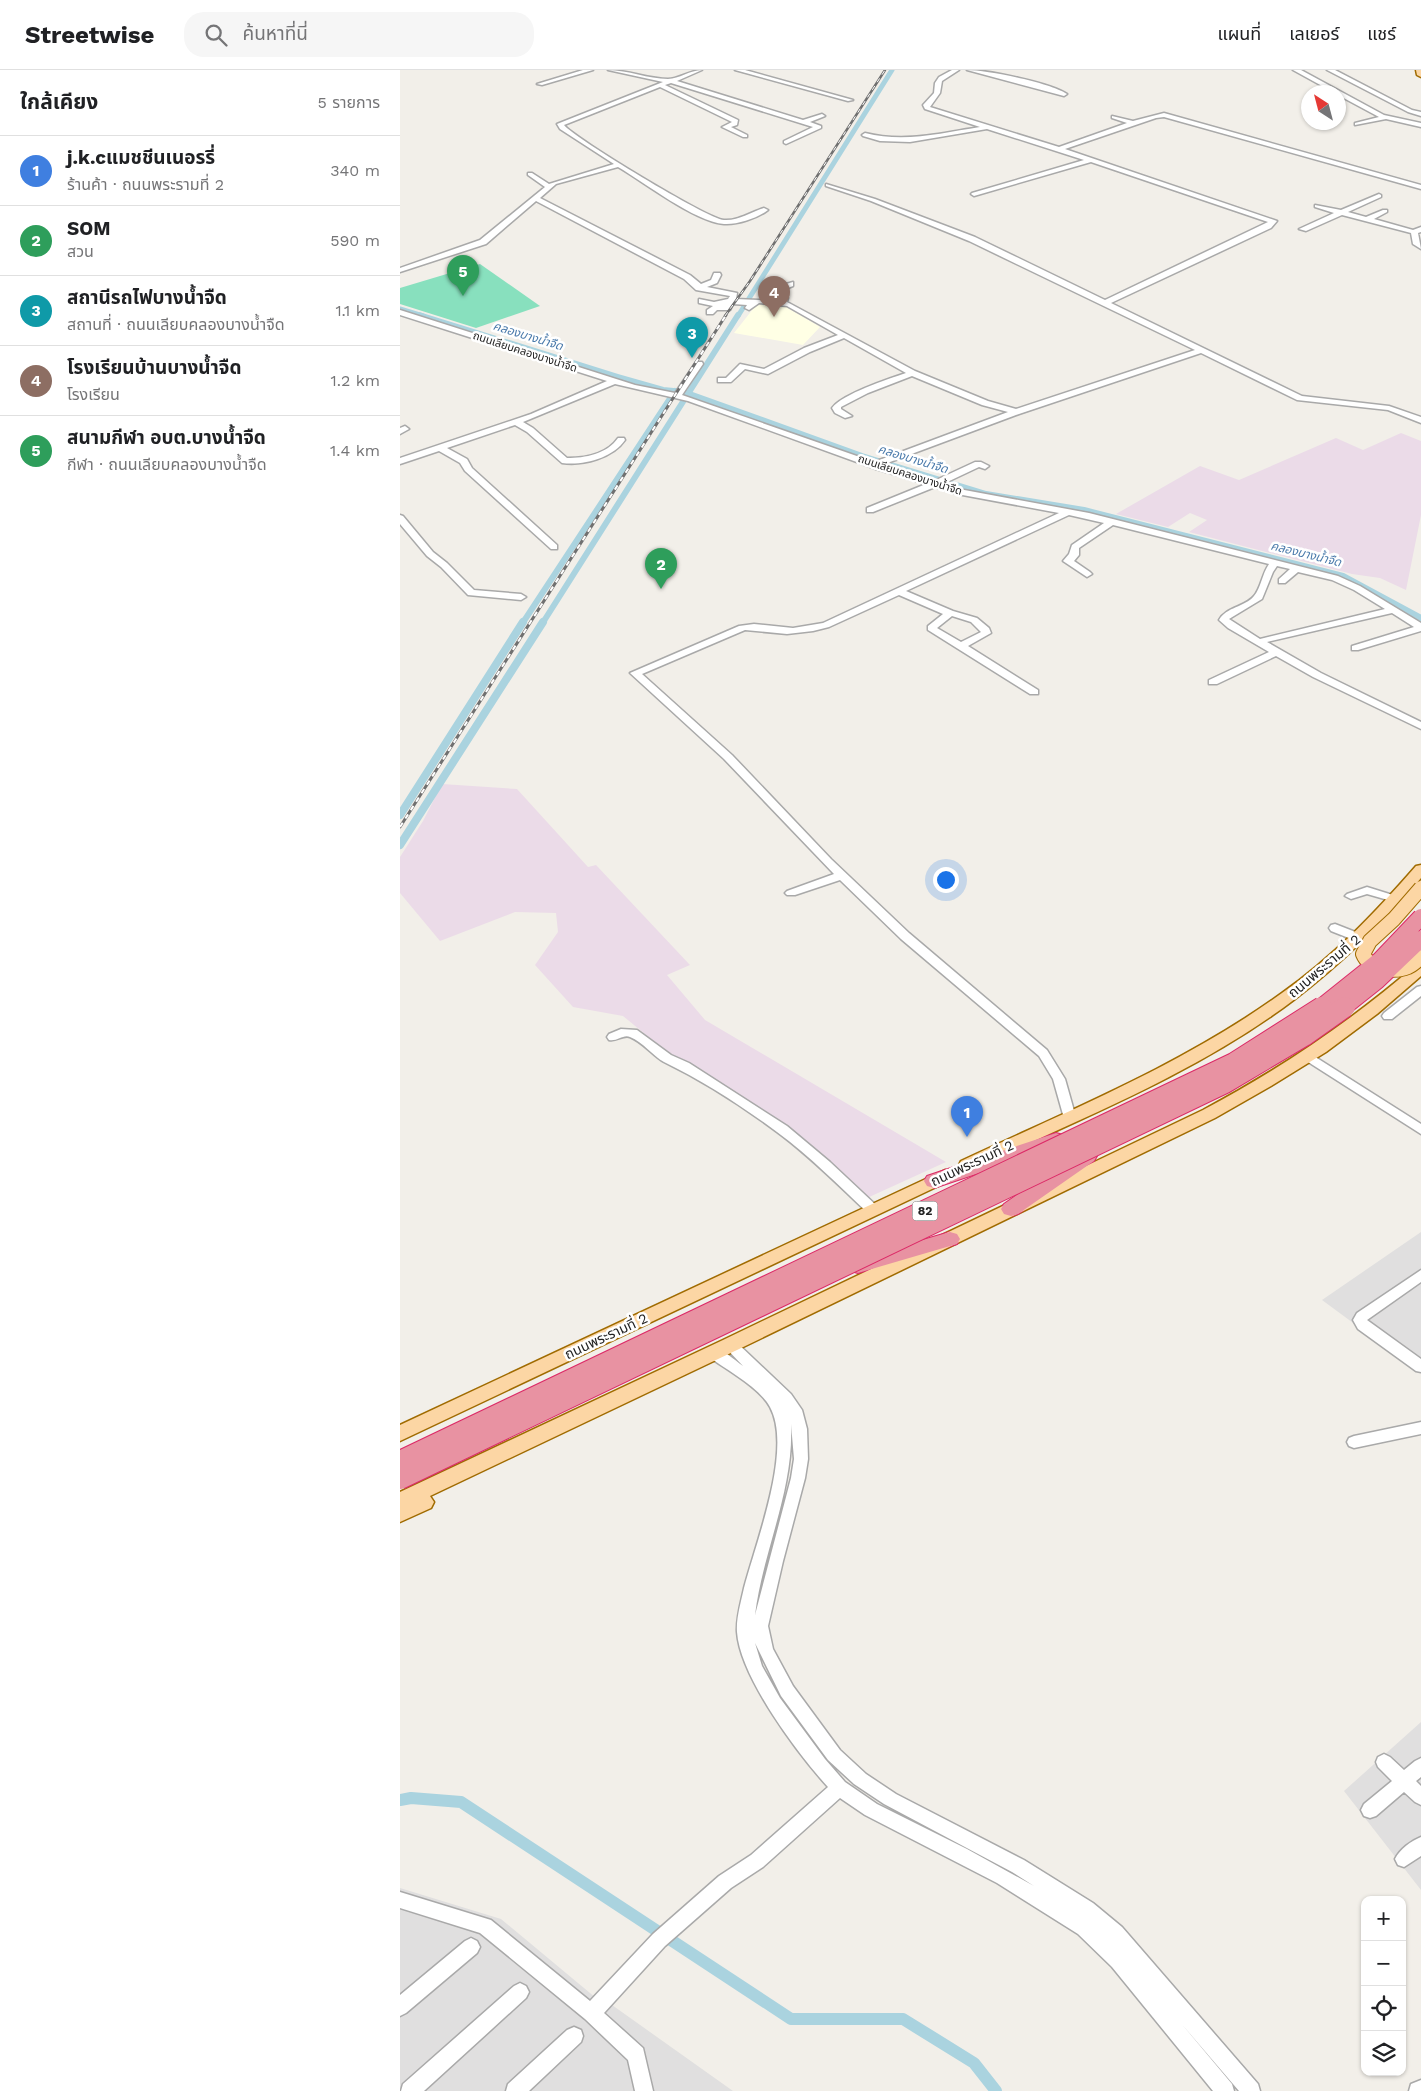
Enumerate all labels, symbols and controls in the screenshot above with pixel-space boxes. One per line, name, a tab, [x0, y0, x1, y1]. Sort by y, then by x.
search box	[184, 12, 534, 57]
text: Streetwise	[25, 21, 154, 49]
icon: search	[202, 21, 230, 49]
text: ค้นหาที่นี่	[242, 22, 308, 45]
text: แผนที่	[1217, 23, 1261, 44]
text: เลเยอร์	[1289, 23, 1339, 44]
text: แชร์	[1367, 23, 1396, 44]
north arrow	[1301, 85, 1346, 130]
text: ใกล้เคียง	[20, 89, 98, 114]
text: 5 รายการ	[318, 93, 380, 112]
text: j.k.cแมชชีนเนอรรี่	[67, 146, 215, 169]
text: 1	[33, 161, 39, 180]
text: 340 m	[330, 161, 380, 180]
text: ร้านค้า · ถนนพระรามที่ 2	[67, 175, 224, 194]
text: SOM	[67, 217, 111, 240]
text: 2	[31, 231, 41, 250]
text: 590 m	[330, 231, 380, 250]
text: สวน	[67, 242, 94, 261]
pin: 5	[447, 255, 479, 296]
pin: 4	[758, 276, 790, 317]
text: สถานีรถไฟบางน้ำจืด	[67, 286, 227, 309]
text: 3	[31, 301, 41, 320]
text: 1.1 km	[335, 301, 380, 320]
text: สถานที่ · ถนนเลียบคลองบางน้ำจืด	[67, 315, 285, 334]
water label: คลองบางน้ำจืด	[491, 317, 566, 353]
pin: 3	[676, 317, 708, 358]
street label: ถนนเลียบคลองบางน้ำจืด	[471, 327, 579, 375]
text: โรงเรียนบ้านบางนํ้าจืด	[67, 356, 242, 379]
text: 4	[31, 371, 41, 390]
text: 1.2 km	[330, 371, 380, 390]
text: โรงเรียน	[67, 385, 120, 404]
text: สนามกีฬา อบต.บางน้ำจืด	[67, 426, 266, 449]
water label: คลองบางน้ำจืด	[876, 440, 951, 476]
text: 5	[31, 441, 41, 460]
text: 1.4 km	[330, 441, 380, 460]
street label: ถนนเลียบคลองบางน้ำจืด	[856, 450, 964, 498]
text: กีฬา · ถนนเลียบคลองบางน้ำจืด	[67, 455, 267, 474]
water label: คลองบางน้ำจืด	[1269, 537, 1344, 570]
pin: 2	[645, 548, 677, 589]
your location	[933, 867, 959, 893]
street label: ถนนพระรามที่ 2	[1283, 930, 1363, 1001]
pin: 1	[951, 1096, 983, 1137]
street label: ถนนพระรามที่ 2	[927, 1135, 1016, 1189]
road number: 82	[912, 1202, 938, 1220]
street label: ถนนพระรามที่ 2	[561, 1308, 650, 1362]
map controls	[1361, 1896, 1406, 2076]
button: +	[1361, 1896, 1406, 1941]
button: −	[1361, 1941, 1406, 1986]
button: locate	[1361, 1986, 1406, 2031]
button: layers	[1361, 2031, 1406, 2076]

